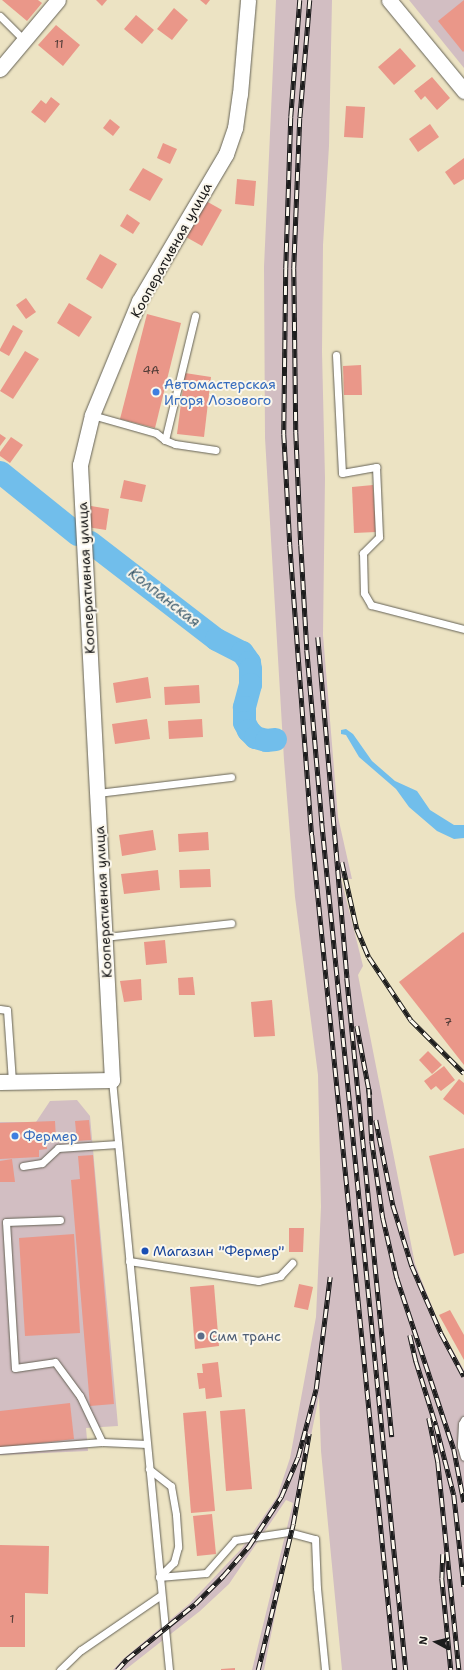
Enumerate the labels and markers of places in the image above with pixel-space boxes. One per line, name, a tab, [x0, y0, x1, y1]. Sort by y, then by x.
place label: Автомастерская Игоря Лозового	[164, 376, 276, 408]
marker: Автомастерская Игоря Лозового	[151, 387, 161, 397]
place label: Фермер	[23, 1128, 78, 1144]
marker: Фермер	[10, 1131, 20, 1141]
place label: Магазин "Фермер"	[153, 1243, 284, 1259]
marker: Магазин "Фермер"	[140, 1246, 150, 1256]
place label: Сим транс	[209, 1328, 281, 1344]
marker: Сим транс	[196, 1331, 206, 1341]

